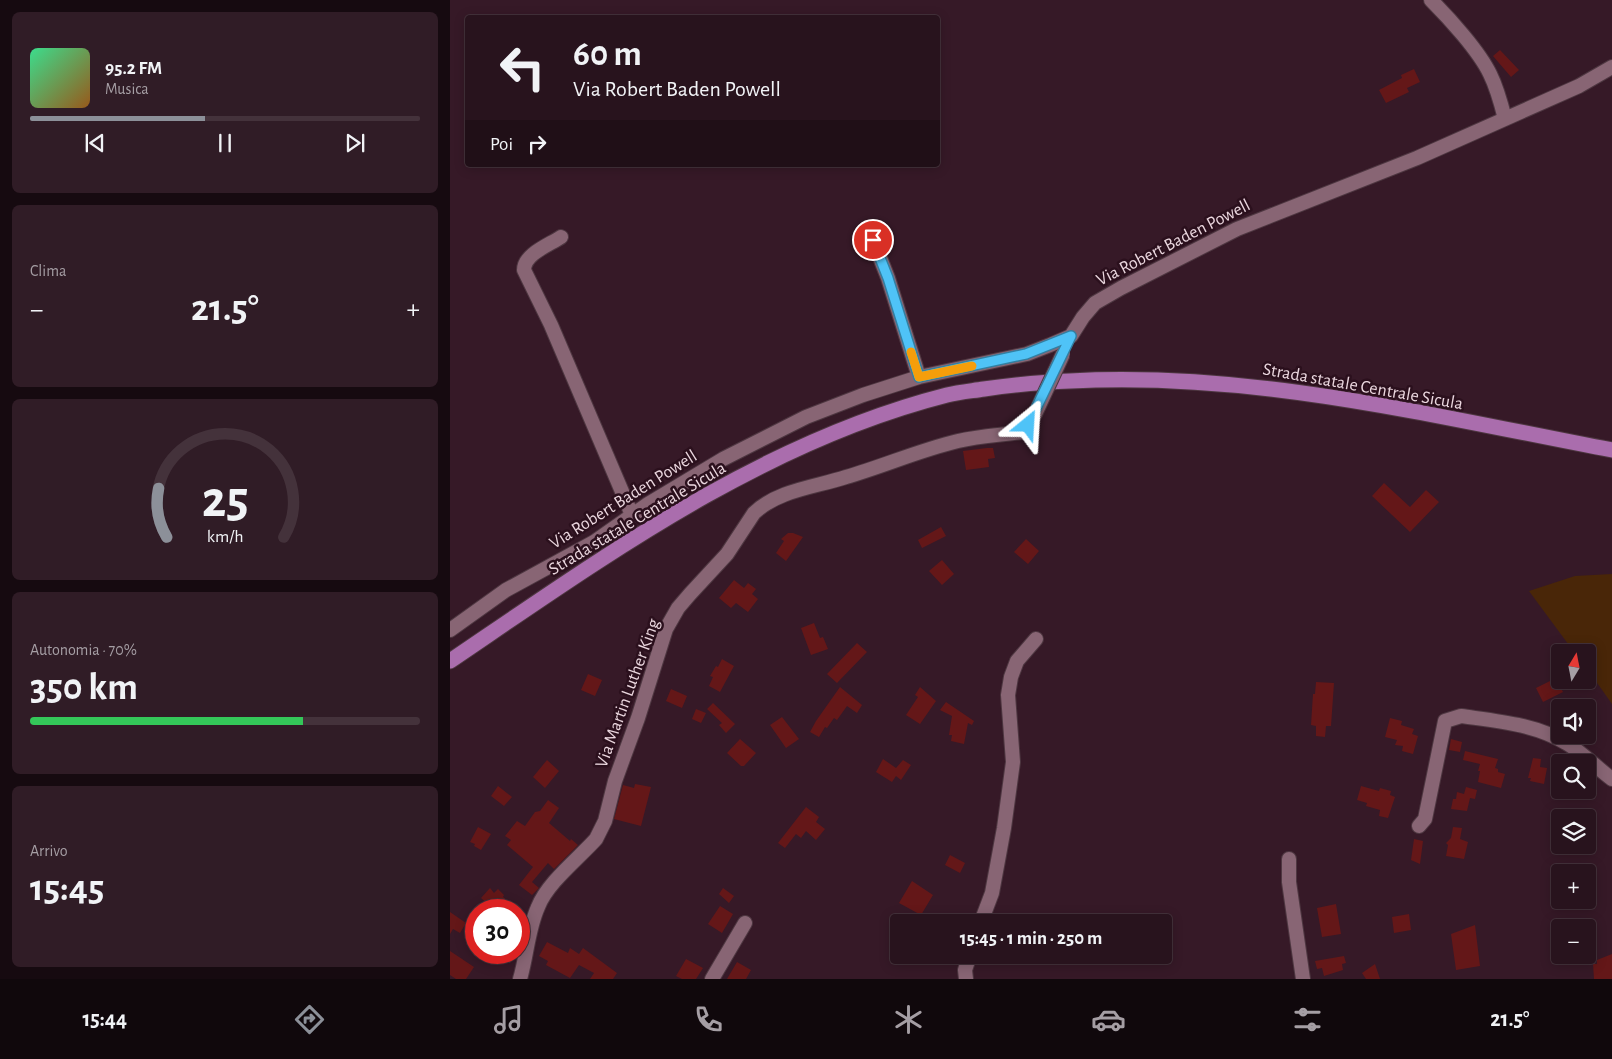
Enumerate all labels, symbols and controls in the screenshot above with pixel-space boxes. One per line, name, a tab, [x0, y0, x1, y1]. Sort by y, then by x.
icon: left	[490, 35, 555, 100]
text: 60 m	[573, 37, 642, 72]
text: 95.2 FM	[105, 59, 162, 78]
text: Via Robert Baden Powell	[573, 78, 781, 100]
text: Musica	[105, 81, 149, 97]
icon: previous	[81, 129, 109, 157]
icon: pause	[211, 129, 239, 157]
icon: next	[341, 129, 369, 157]
icon: right	[523, 130, 551, 158]
text: Poi	[490, 135, 513, 154]
street label: Via Robert Baden Powell	[1094, 196, 1253, 290]
pin	[852, 219, 894, 261]
icon: arrive	[859, 226, 887, 254]
text: Clima	[30, 263, 66, 279]
text: 21.5°	[191, 290, 259, 328]
text: −	[30, 296, 43, 324]
text: +	[407, 296, 420, 324]
street label: Strada statale Centrale Sicula	[1261, 360, 1464, 413]
position arrow	[1001, 398, 1053, 450]
street label: Via Robert Baden Powell	[547, 447, 700, 553]
street label: Strada statale Centrale Sicula	[546, 459, 729, 579]
text: 25	[202, 474, 248, 526]
text: km/h	[207, 528, 243, 546]
street label: Via Martin Luther King	[593, 616, 663, 770]
text: Autonomia · 70%	[30, 642, 137, 658]
north arrow	[1551, 644, 1596, 689]
map controls	[1551, 644, 1596, 964]
text: 350 km	[30, 669, 138, 707]
button: sound	[1551, 699, 1596, 744]
button: search	[1551, 754, 1596, 799]
button: layers	[1551, 809, 1596, 854]
text: Arrivo	[30, 843, 68, 859]
button: +	[1551, 864, 1596, 909]
text: 15:45	[30, 870, 104, 908]
speed limit sign: 30	[465, 899, 530, 964]
button: −	[1551, 919, 1596, 964]
text: 15:45 · 1 min · 250 m	[960, 929, 1102, 948]
icon: directions	[292, 1002, 327, 1037]
icon: music	[491, 1002, 526, 1037]
icon: phone	[691, 1002, 726, 1037]
icon: climate	[891, 1002, 926, 1037]
icon: car	[1091, 1002, 1126, 1037]
icon: filters	[1290, 1002, 1325, 1037]
text: 15:44	[82, 1008, 127, 1030]
text: 21.5°	[1490, 1008, 1530, 1030]

